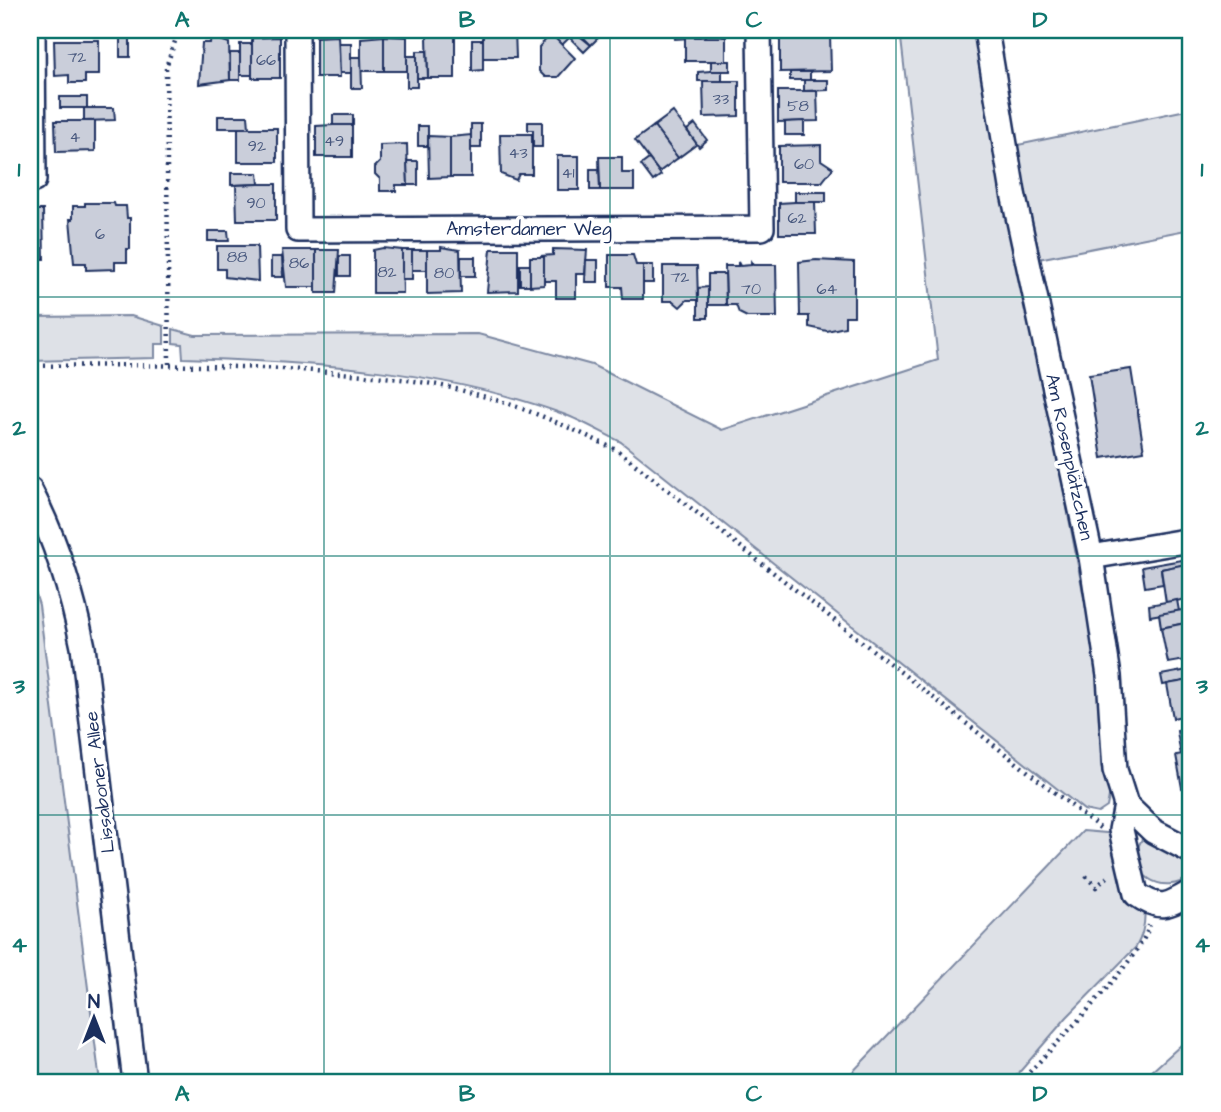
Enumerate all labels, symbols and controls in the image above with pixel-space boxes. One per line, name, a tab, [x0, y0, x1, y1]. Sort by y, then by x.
text: A	[175, 4, 190, 36]
text: B	[459, 4, 476, 36]
text: C	[746, 4, 763, 36]
text: D	[1033, 4, 1048, 36]
house number: 72	[68, 46, 87, 68]
house number: 66	[256, 49, 276, 71]
house number: 33	[713, 88, 729, 110]
house number: 58	[787, 95, 809, 117]
house number: 4	[70, 126, 81, 148]
house number: 49	[324, 130, 344, 152]
house number: 92	[248, 135, 266, 157]
house number: 43	[508, 142, 528, 164]
text: 1	[18, 153, 21, 185]
house number: 60	[794, 153, 814, 175]
text: 1	[1201, 153, 1204, 185]
house number: 41	[562, 162, 574, 184]
house number: 90	[246, 192, 266, 214]
house number: 62	[787, 207, 807, 229]
street label: Amsterdamer Weg	[446, 216, 612, 244]
house number: 6	[95, 223, 105, 245]
house number: 88	[227, 246, 247, 268]
house number: 86	[289, 252, 309, 274]
house number: 82	[377, 261, 397, 283]
house number: 80	[434, 262, 454, 284]
house number: 72	[671, 266, 690, 288]
house number: 70	[741, 278, 761, 300]
house number: 64	[817, 278, 838, 300]
street label: Am Rosenplätzchen	[1038, 371, 1100, 543]
text: 2	[11, 412, 26, 444]
text: 2	[1194, 412, 1209, 444]
text: 3	[12, 670, 25, 702]
text: 3	[1195, 670, 1208, 702]
street label: Lissaboner Allee	[78, 710, 122, 854]
text: 4	[11, 929, 27, 961]
text: 4	[1194, 929, 1210, 961]
north arrow	[60, 982, 130, 1052]
text: N	[88, 989, 100, 1016]
text: A	[175, 1078, 190, 1110]
text: B	[459, 1078, 476, 1110]
text: C	[746, 1078, 763, 1110]
text: D	[1033, 1078, 1048, 1110]

